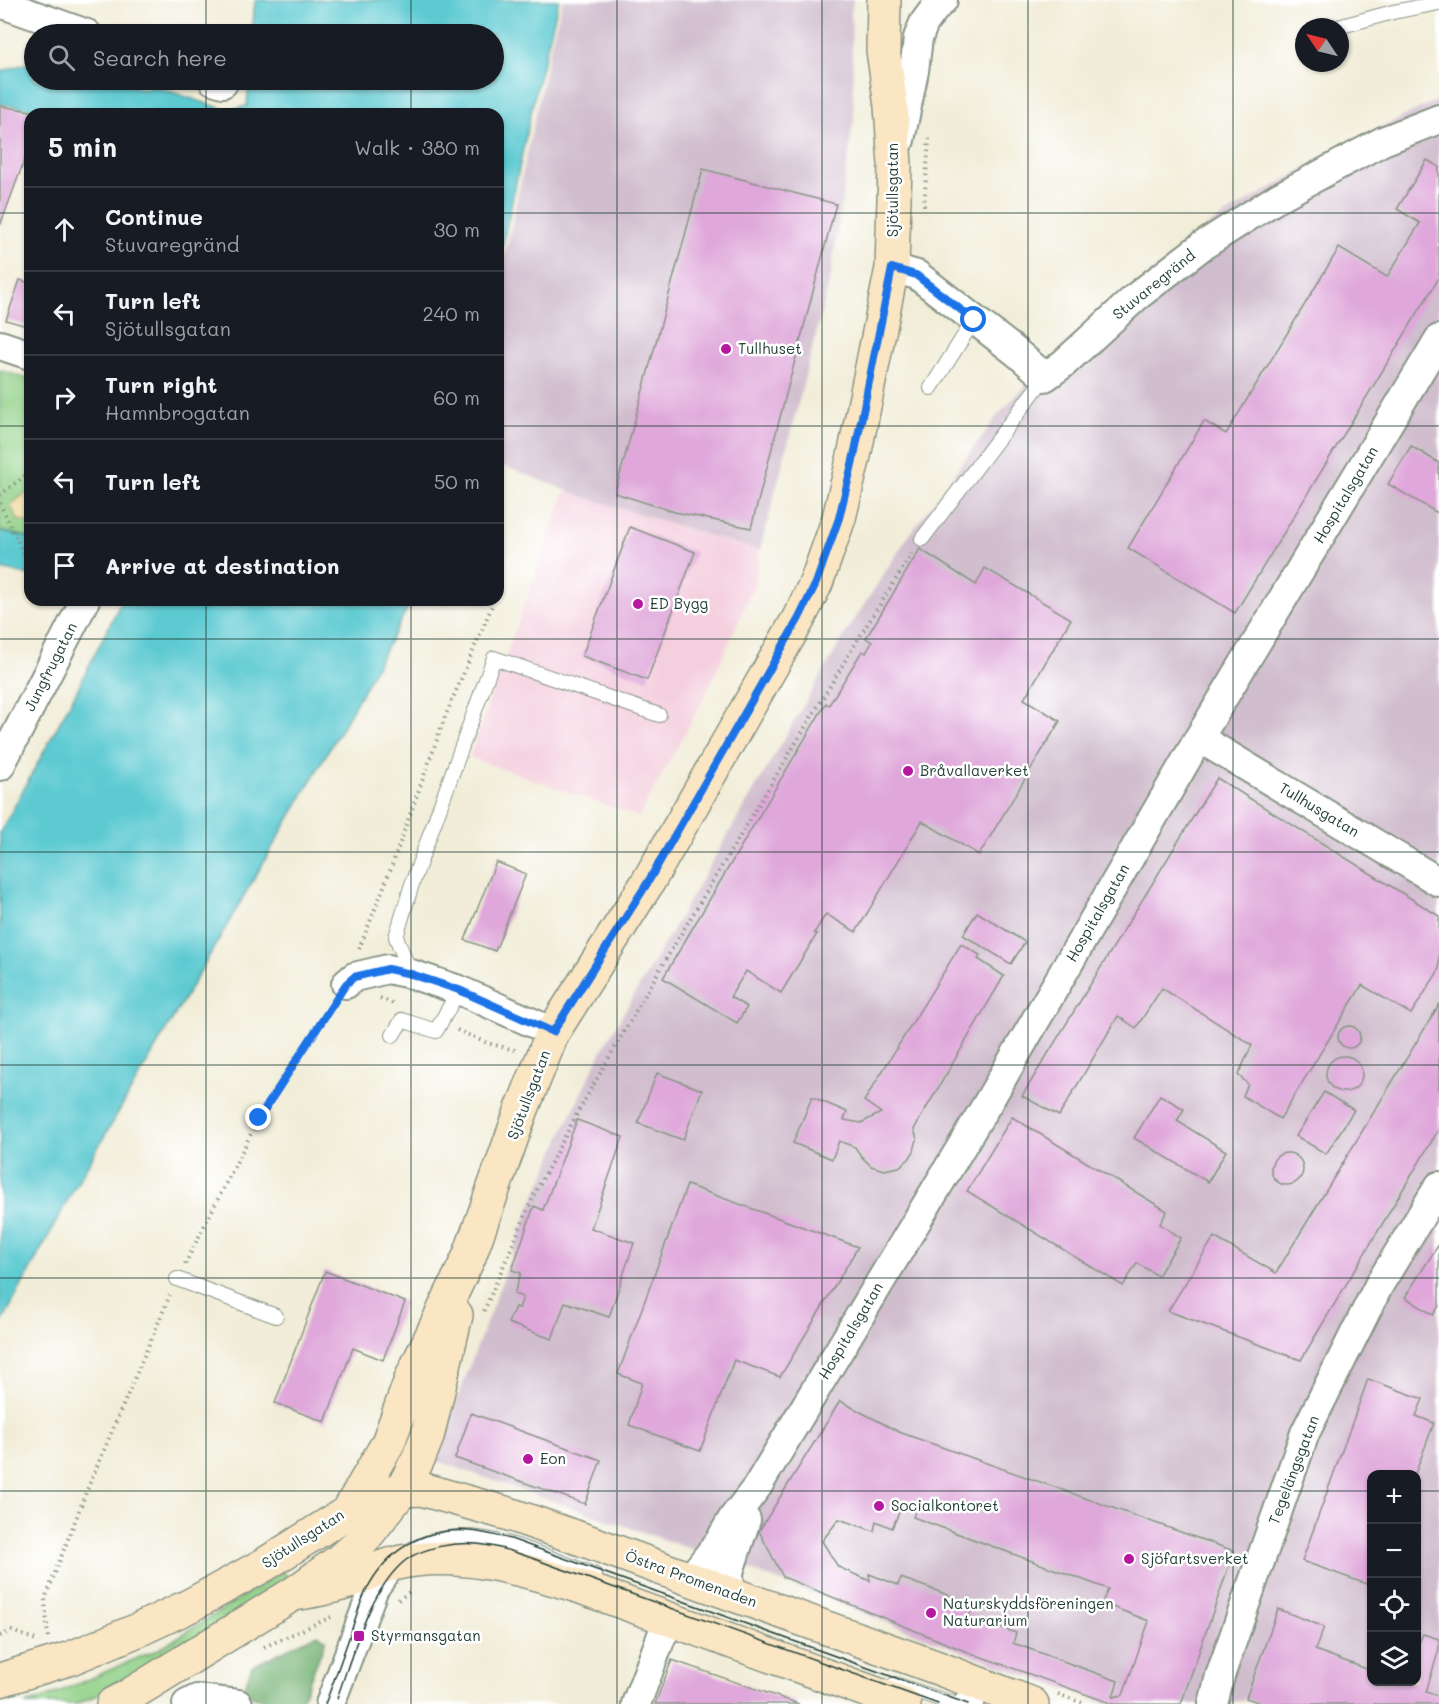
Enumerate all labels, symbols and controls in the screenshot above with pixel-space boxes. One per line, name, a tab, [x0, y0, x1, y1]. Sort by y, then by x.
north arrow	[1295, 18, 1349, 72]
search box	[24, 24, 504, 90]
icon: search	[45, 41, 78, 74]
text: Search here	[93, 43, 227, 72]
text: 5 min	[48, 130, 117, 164]
text: Walk · 380 m	[354, 134, 480, 160]
street label: Sjötullsgatan	[882, 143, 902, 237]
text: Continue	[105, 202, 203, 231]
icon: ahead	[48, 213, 81, 246]
text: 30 m	[434, 216, 480, 242]
text: Stuvaregränd	[105, 231, 239, 257]
street label: Stuvaregränd	[1108, 245, 1199, 324]
text: Turn left	[105, 286, 201, 315]
icon: left	[48, 297, 81, 330]
text: 240 m	[422, 300, 480, 326]
route start	[960, 306, 986, 332]
text: Sjötullsgatan	[105, 315, 231, 341]
place label: Tullhuset	[738, 338, 802, 358]
marker: Tullhuset	[719, 342, 733, 356]
text: Turn right	[105, 370, 217, 399]
icon: right	[48, 381, 81, 414]
text: 60 m	[433, 384, 480, 410]
text: Hamnbrogatan	[105, 399, 250, 425]
street label: Hospitalsgatan	[1308, 442, 1382, 547]
icon: left	[48, 465, 81, 498]
text: Turn left	[105, 467, 201, 496]
text: 50 m	[434, 468, 480, 494]
icon: arrive	[48, 549, 81, 582]
text: Arrive at destination	[105, 551, 340, 580]
place label: ED Bygg	[650, 593, 709, 613]
marker: ED Bygg	[631, 597, 645, 611]
street label: Jungfrugatan	[19, 619, 81, 714]
place label: Bråvallaverket	[920, 760, 1029, 780]
marker: Bråvallaverket	[901, 764, 915, 778]
street label: Tullhusgatan	[1276, 777, 1363, 841]
street label: Hospitalsgatan	[1061, 860, 1133, 965]
street label: Sjötullsgatan	[502, 1047, 554, 1142]
route end	[245, 1104, 271, 1130]
street label: Hospitalsgatan	[813, 1278, 887, 1383]
street label: Tegelängsgatan	[1263, 1412, 1323, 1527]
place label: Eon	[540, 1448, 566, 1468]
marker: Eon	[521, 1452, 535, 1466]
map controls	[1367, 1470, 1421, 1686]
button: +	[1367, 1470, 1421, 1524]
place label: Socialkontoret	[891, 1495, 999, 1515]
marker: Socialkontoret	[872, 1499, 886, 1513]
street label: Sjötullsgatan	[257, 1504, 347, 1572]
button: −	[1367, 1524, 1421, 1578]
street label: Östra Promenaden	[623, 1545, 760, 1611]
place label: Sjöfartsverket	[1141, 1548, 1249, 1568]
marker: Sjöfartsverket	[1122, 1552, 1136, 1566]
button: locate	[1367, 1578, 1421, 1632]
place label: Naturskyddsföreningen Naturarium	[943, 1593, 1114, 1630]
marker: Naturskyddsföreningen Naturarium	[924, 1606, 938, 1620]
place label: Styrmansgatan	[371, 1625, 481, 1645]
marker: Styrmansgatan	[352, 1629, 366, 1643]
button: layers	[1367, 1632, 1421, 1686]

